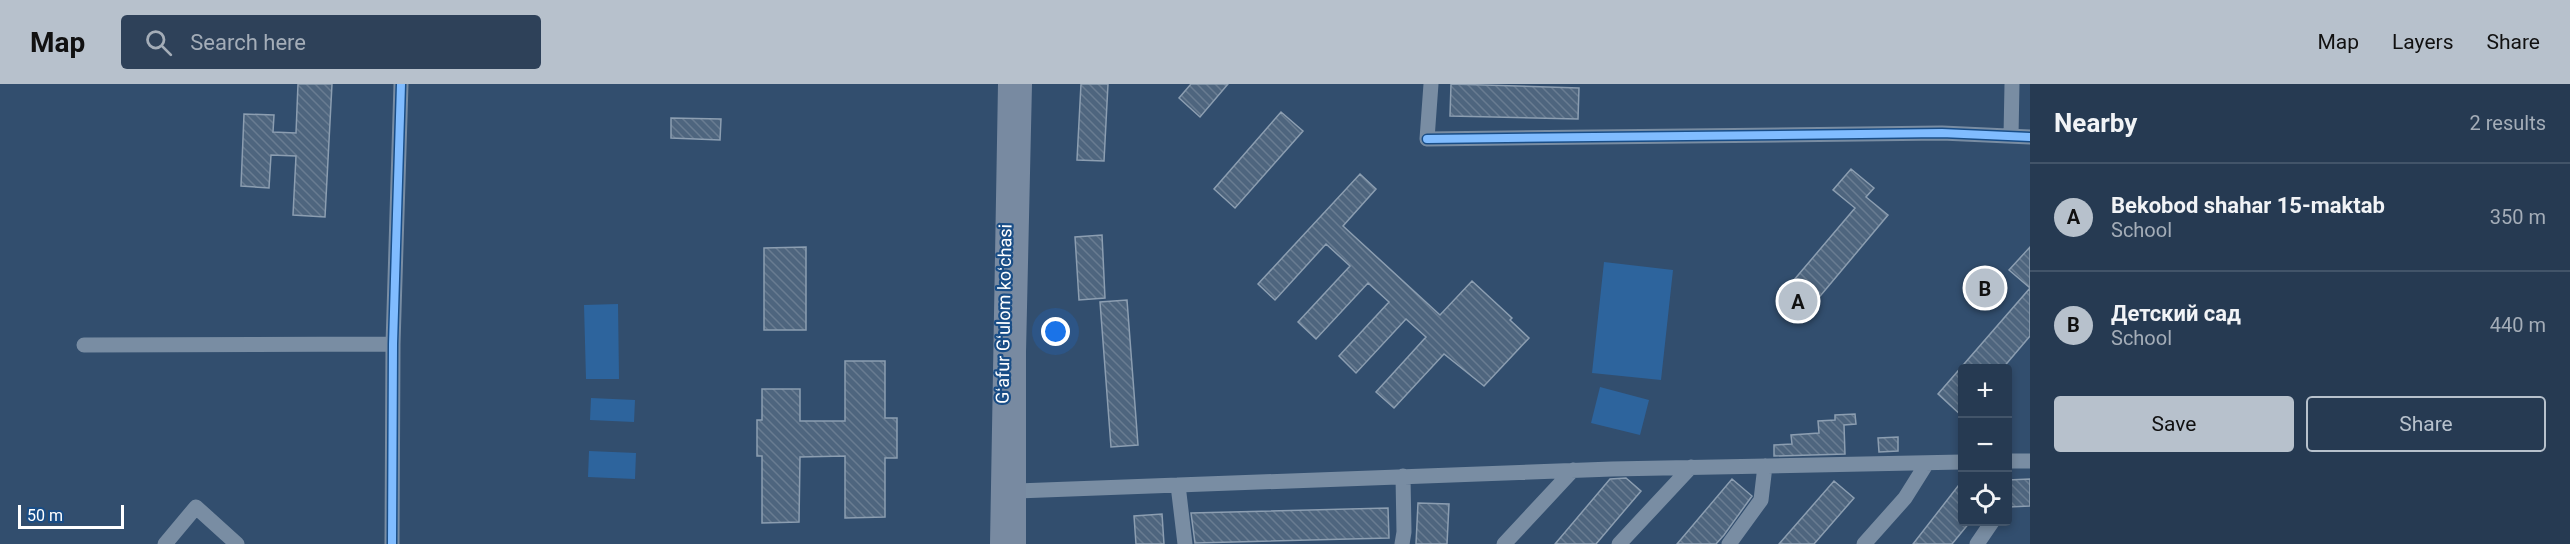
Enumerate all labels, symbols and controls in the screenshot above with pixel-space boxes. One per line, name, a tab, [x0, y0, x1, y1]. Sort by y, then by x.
search box	[121, 15, 541, 69]
text: Map	[30, 26, 85, 59]
icon: search	[142, 26, 175, 59]
text: Search here	[190, 30, 306, 55]
text: Map	[2317, 30, 2359, 54]
text: Layers	[2392, 30, 2453, 54]
text: Share	[2486, 30, 2540, 54]
text: Nearby	[2054, 108, 2137, 138]
text: 2 results	[2470, 111, 2546, 135]
text: Bekobod shahar 15-maktab	[2111, 193, 2385, 218]
text: A	[2067, 205, 2080, 229]
text: 350 m	[2490, 205, 2546, 229]
text: School	[2111, 218, 2172, 242]
street label: Gʻafur Gʻulom koʻchasi	[991, 224, 1016, 404]
pin: B	[1966, 266, 2004, 310]
pin: A	[1778, 278, 1818, 324]
text: Детский сад	[2111, 301, 2241, 326]
text: B	[2067, 313, 2080, 337]
text: 440 m	[2490, 313, 2546, 337]
your location	[1041, 317, 1070, 346]
text: School	[2111, 326, 2172, 350]
map controls	[1958, 364, 2012, 526]
button: +	[1958, 364, 2012, 418]
button: Save	[2054, 396, 2294, 452]
button: Share	[2306, 396, 2546, 452]
button: −	[1958, 418, 2012, 472]
button: locate	[1958, 472, 2012, 526]
scale bar	[18, 502, 124, 530]
text: 50 m	[27, 506, 63, 525]

